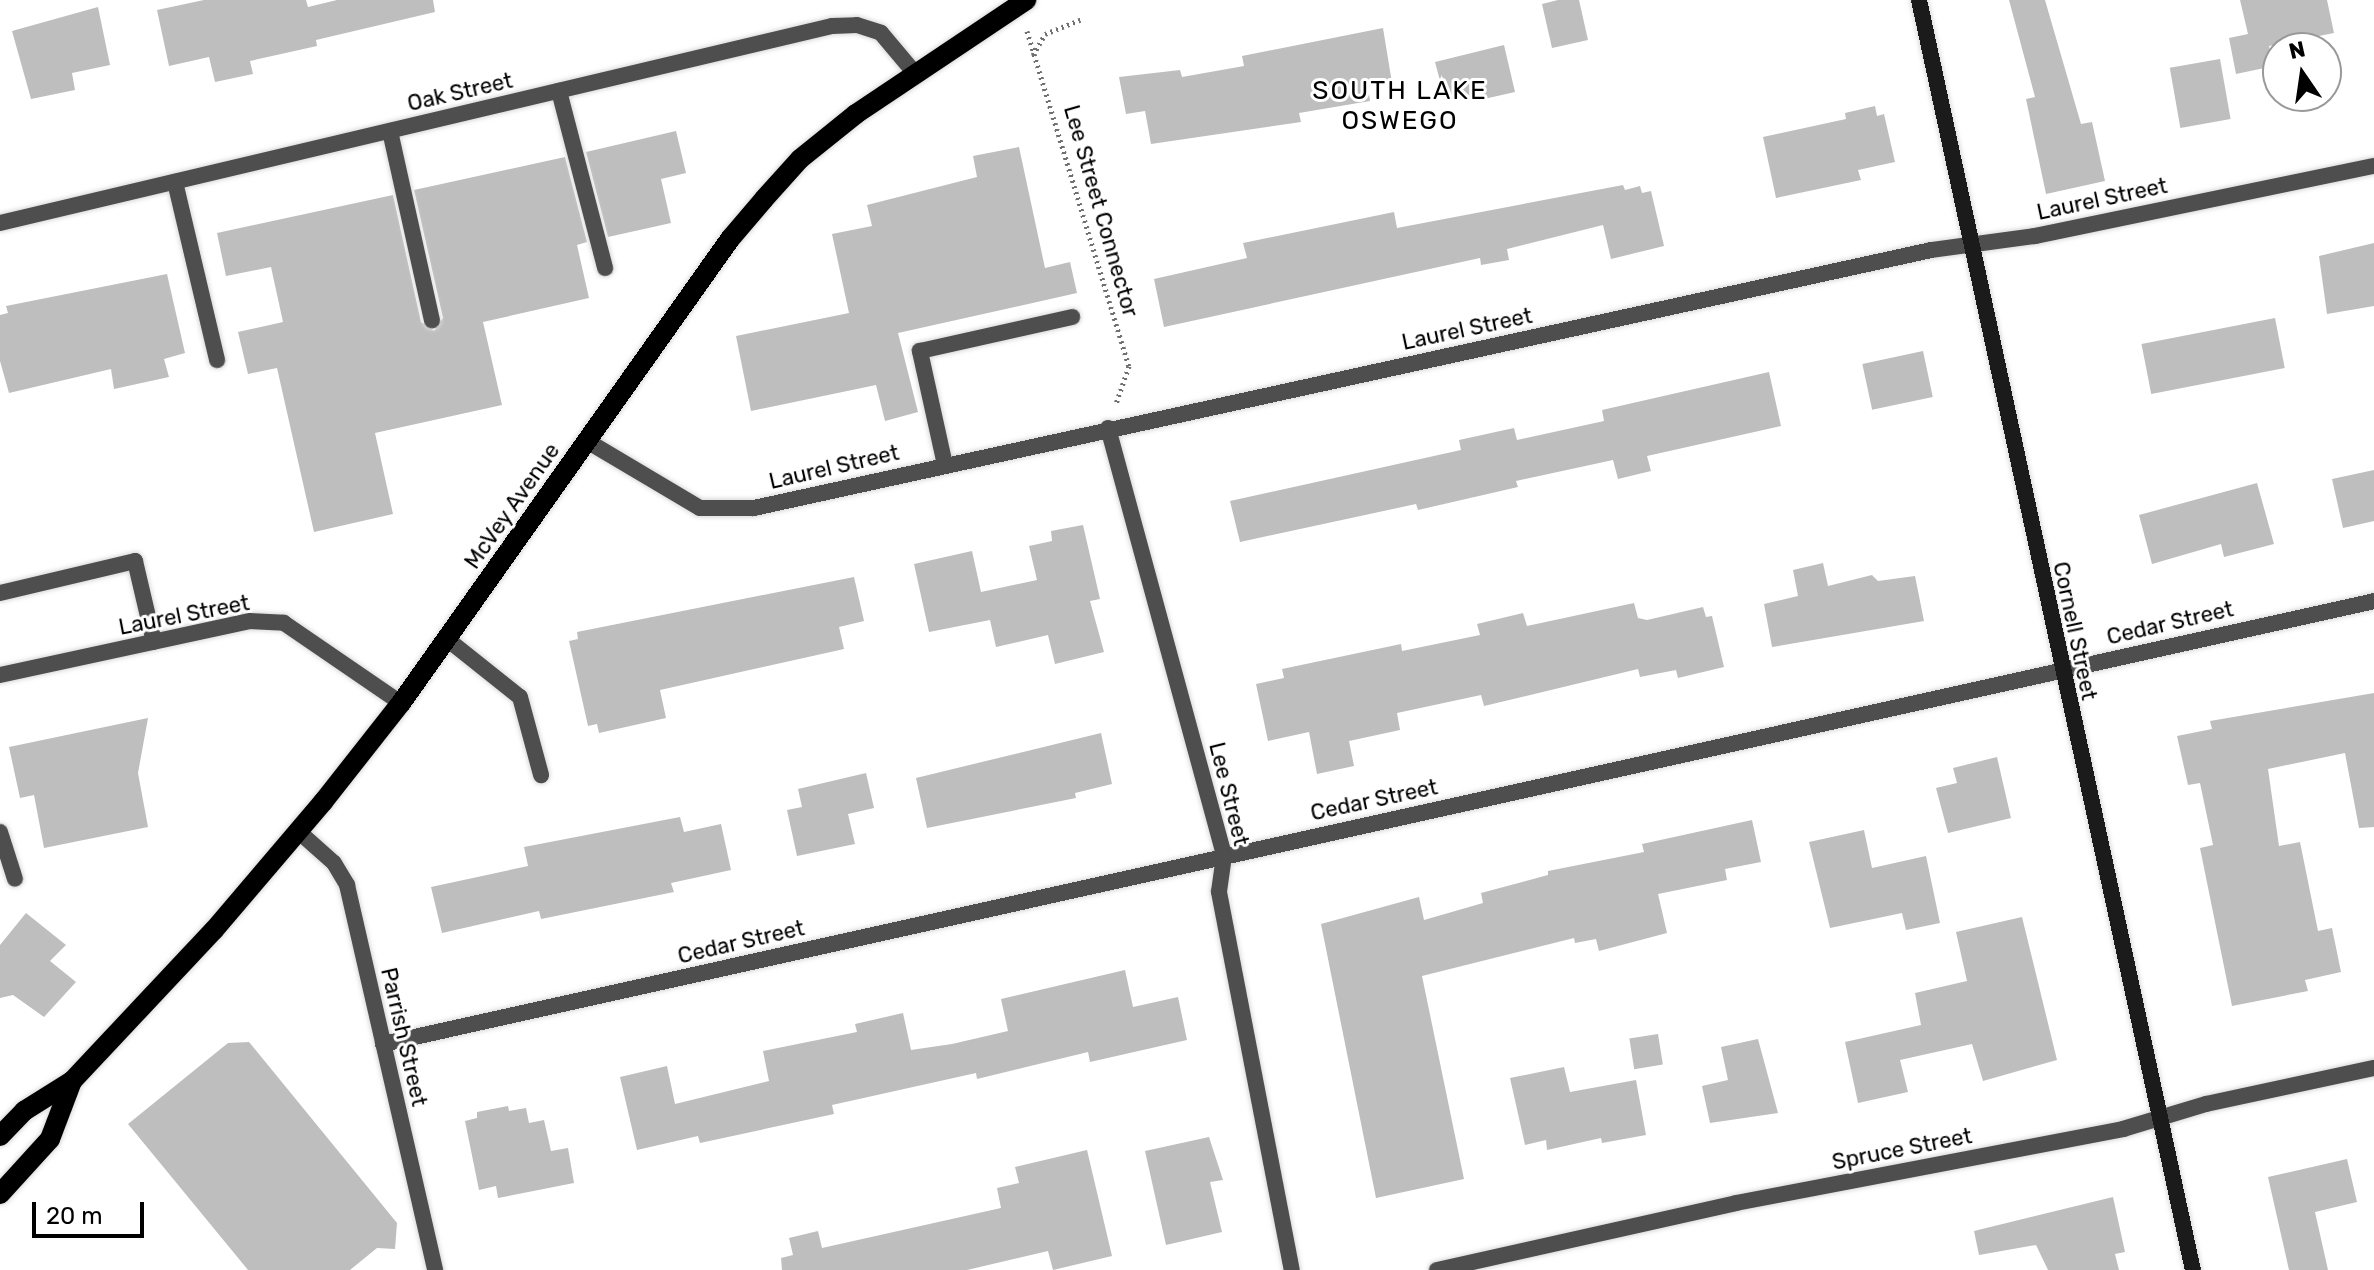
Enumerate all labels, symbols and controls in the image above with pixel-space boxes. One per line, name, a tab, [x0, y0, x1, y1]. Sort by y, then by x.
north arrow	[2262, 32, 2342, 112]
text: N	[2286, 35, 2308, 65]
street label: Oak Street	[405, 67, 515, 117]
district label: SOUTH LAKE OSWEGO	[1312, 75, 1488, 136]
street label: Lee Street Connector	[1058, 102, 1144, 320]
street label: Laurel Street	[2034, 172, 2170, 226]
street label: Laurel Street	[1399, 302, 1535, 356]
street label: McVey Avenue	[459, 438, 565, 574]
street label: Laurel Street	[766, 439, 902, 495]
street label: Cornell Street	[2047, 559, 2103, 703]
street label: Laurel Street	[116, 589, 252, 641]
street label: Cedar Street	[2104, 596, 2236, 650]
street label: Lee Street	[1203, 739, 1255, 849]
street label: Cedar Street	[1308, 774, 1440, 826]
street label: Cedar Street	[675, 915, 807, 969]
street label: Parrish Street	[375, 965, 433, 1109]
street label: Spruce Street	[1830, 1123, 1974, 1175]
scale bar	[36, 1186, 148, 1236]
text: 20 m	[46, 1202, 103, 1230]

